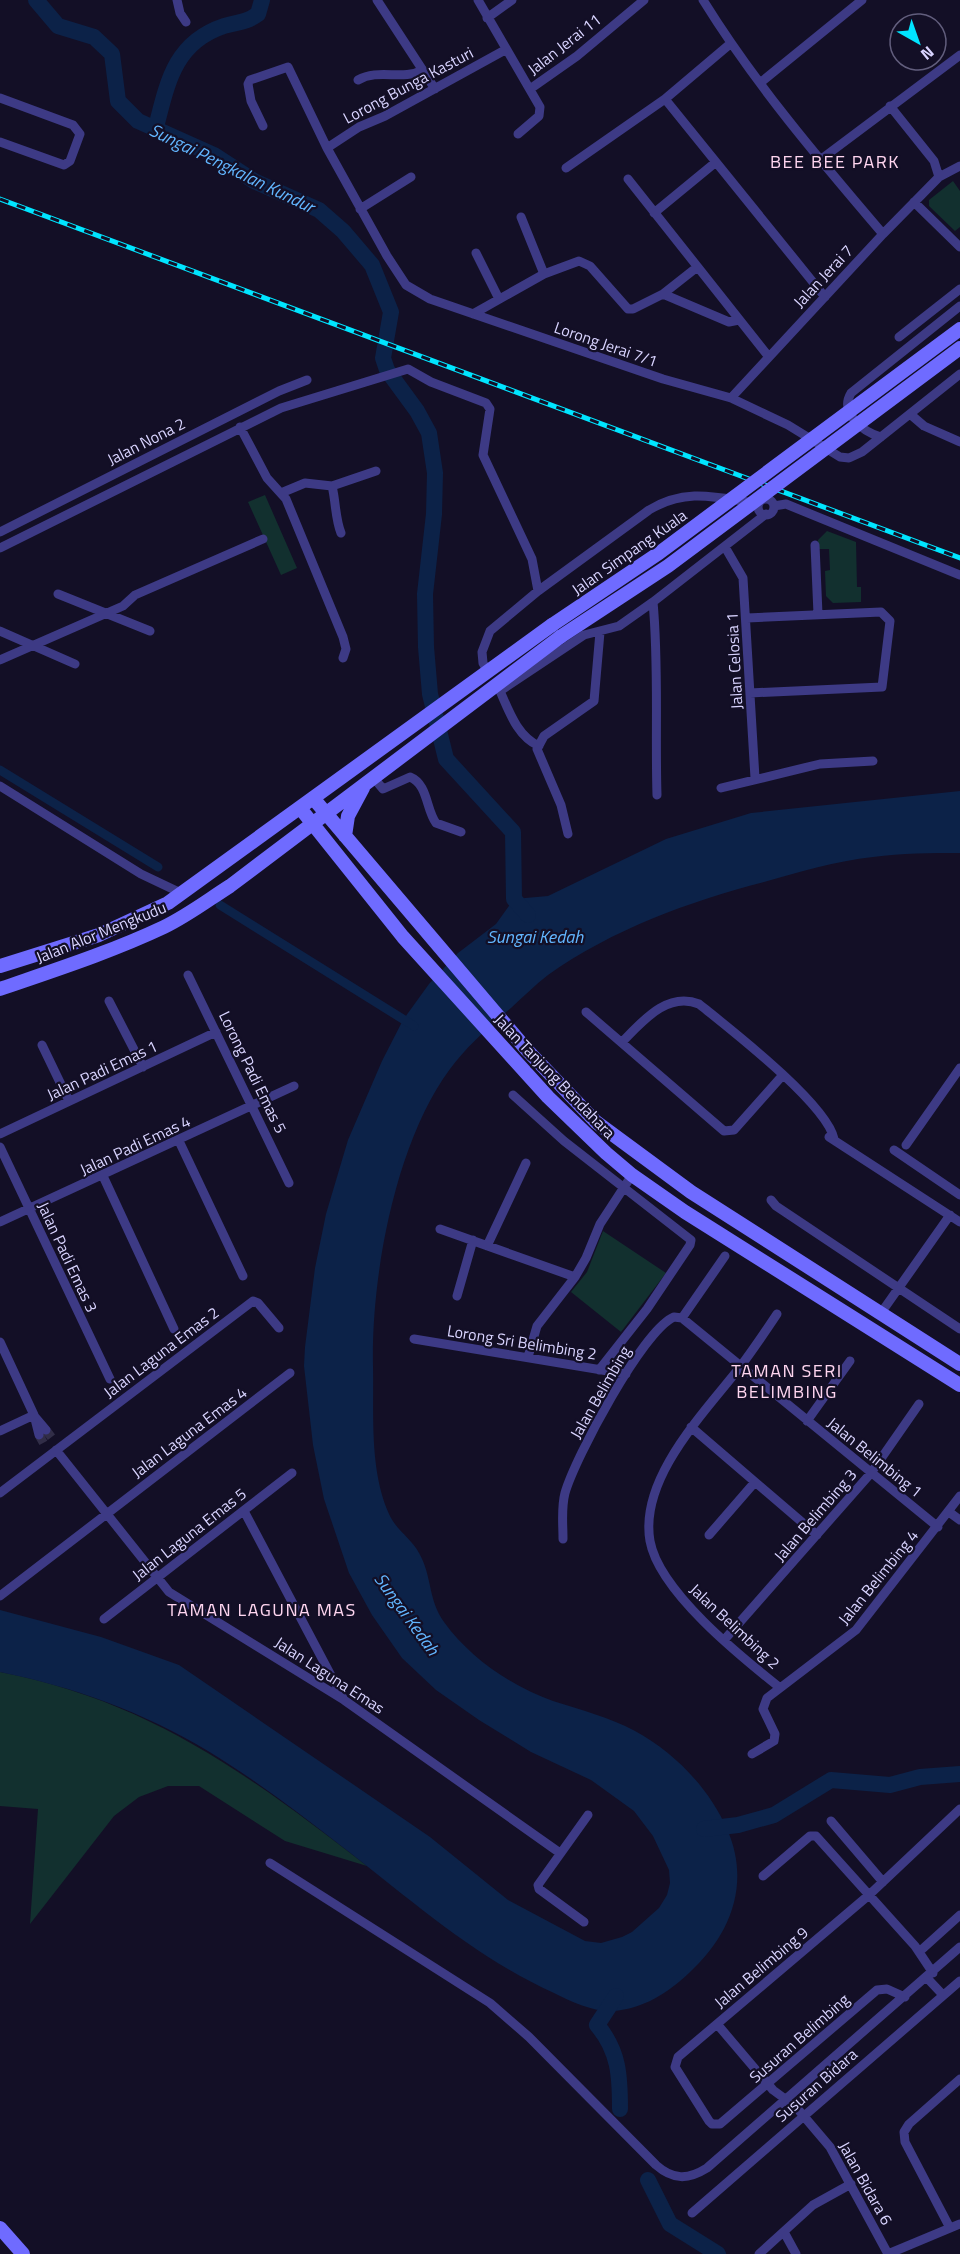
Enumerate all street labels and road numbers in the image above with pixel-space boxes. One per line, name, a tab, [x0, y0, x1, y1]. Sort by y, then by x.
street label: Jalan Jerai 11	[522, 8, 606, 80]
street label: Lorong Bunga Kasturi	[339, 40, 477, 130]
street label: Jalan Jerai 7	[787, 239, 859, 313]
street label: Lorong Jerai 7/1	[551, 315, 661, 373]
street label: Jalan Nona 2	[103, 411, 189, 471]
street label: Jalan Simpang Kuala	[566, 503, 692, 601]
street label: Jalan Celosia 1	[719, 612, 749, 710]
street label: Jalan Alor Mengkudu	[32, 895, 170, 969]
street label: Lorong Padi Emas 5	[213, 1007, 293, 1137]
street label: Jalan Tanjung Bendahara	[489, 1008, 621, 1144]
street label: Jalan Padi Emas 1	[43, 1034, 161, 1106]
street label: Jalan Padi Emas 4	[76, 1109, 194, 1181]
street label: Jalan Padi Emas 3	[32, 1198, 104, 1316]
street label: Jalan Laguna Emas 2	[98, 1301, 224, 1403]
street label: Lorong Sri Belimbing 2	[445, 1318, 599, 1366]
street label: Jalan Belimbing	[564, 1341, 636, 1443]
street label: Jalan Laguna Emas 4	[126, 1381, 252, 1483]
street label: Jalan Belimbing 1	[822, 1411, 928, 1503]
street label: Jalan Belimbing 3	[768, 1463, 862, 1567]
street label: Jalan Laguna Emas 5	[127, 1482, 251, 1586]
street label: Jalan Belimbing 4	[832, 1524, 924, 1630]
street label: Jalan Belimbing 2	[684, 1578, 786, 1674]
street label: Jalan Laguna Emas	[270, 1630, 390, 1720]
street label: Jalan Belimbing 9	[709, 1920, 813, 2014]
street label: Susuran Belimbing	[744, 1988, 854, 2088]
street label: Susuran Bidara	[770, 2042, 862, 2128]
street label: Jalan Bidara 6	[833, 2137, 899, 2229]

